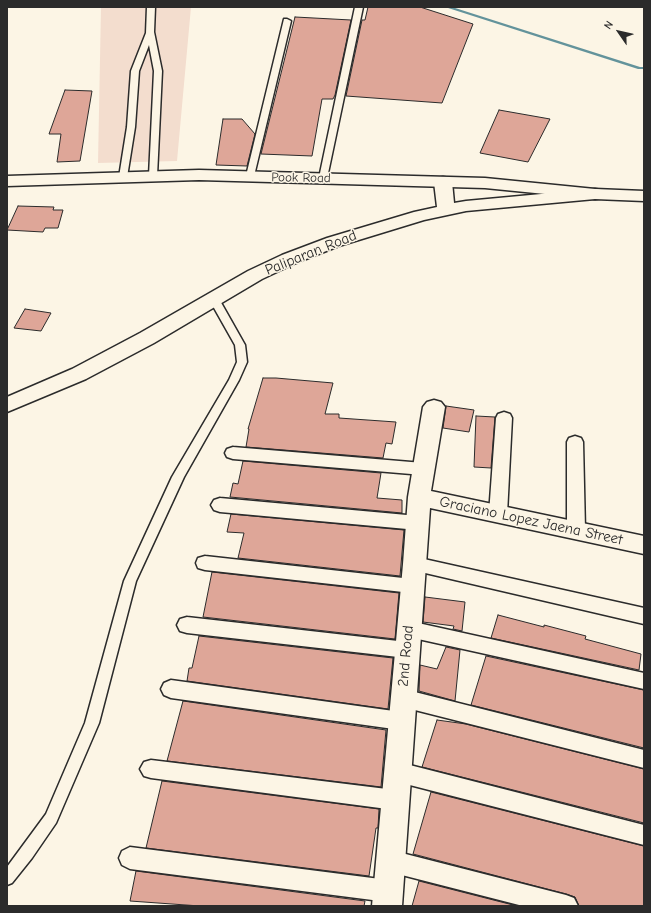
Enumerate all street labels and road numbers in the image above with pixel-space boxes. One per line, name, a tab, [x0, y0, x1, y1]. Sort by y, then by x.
street label: Pook Road	[271, 170, 331, 186]
street label: Paliparan Road	[263, 226, 359, 280]
street label: Graciano Lopez Jaena Street	[438, 493, 624, 549]
street label: 2nd Road	[394, 625, 418, 687]

